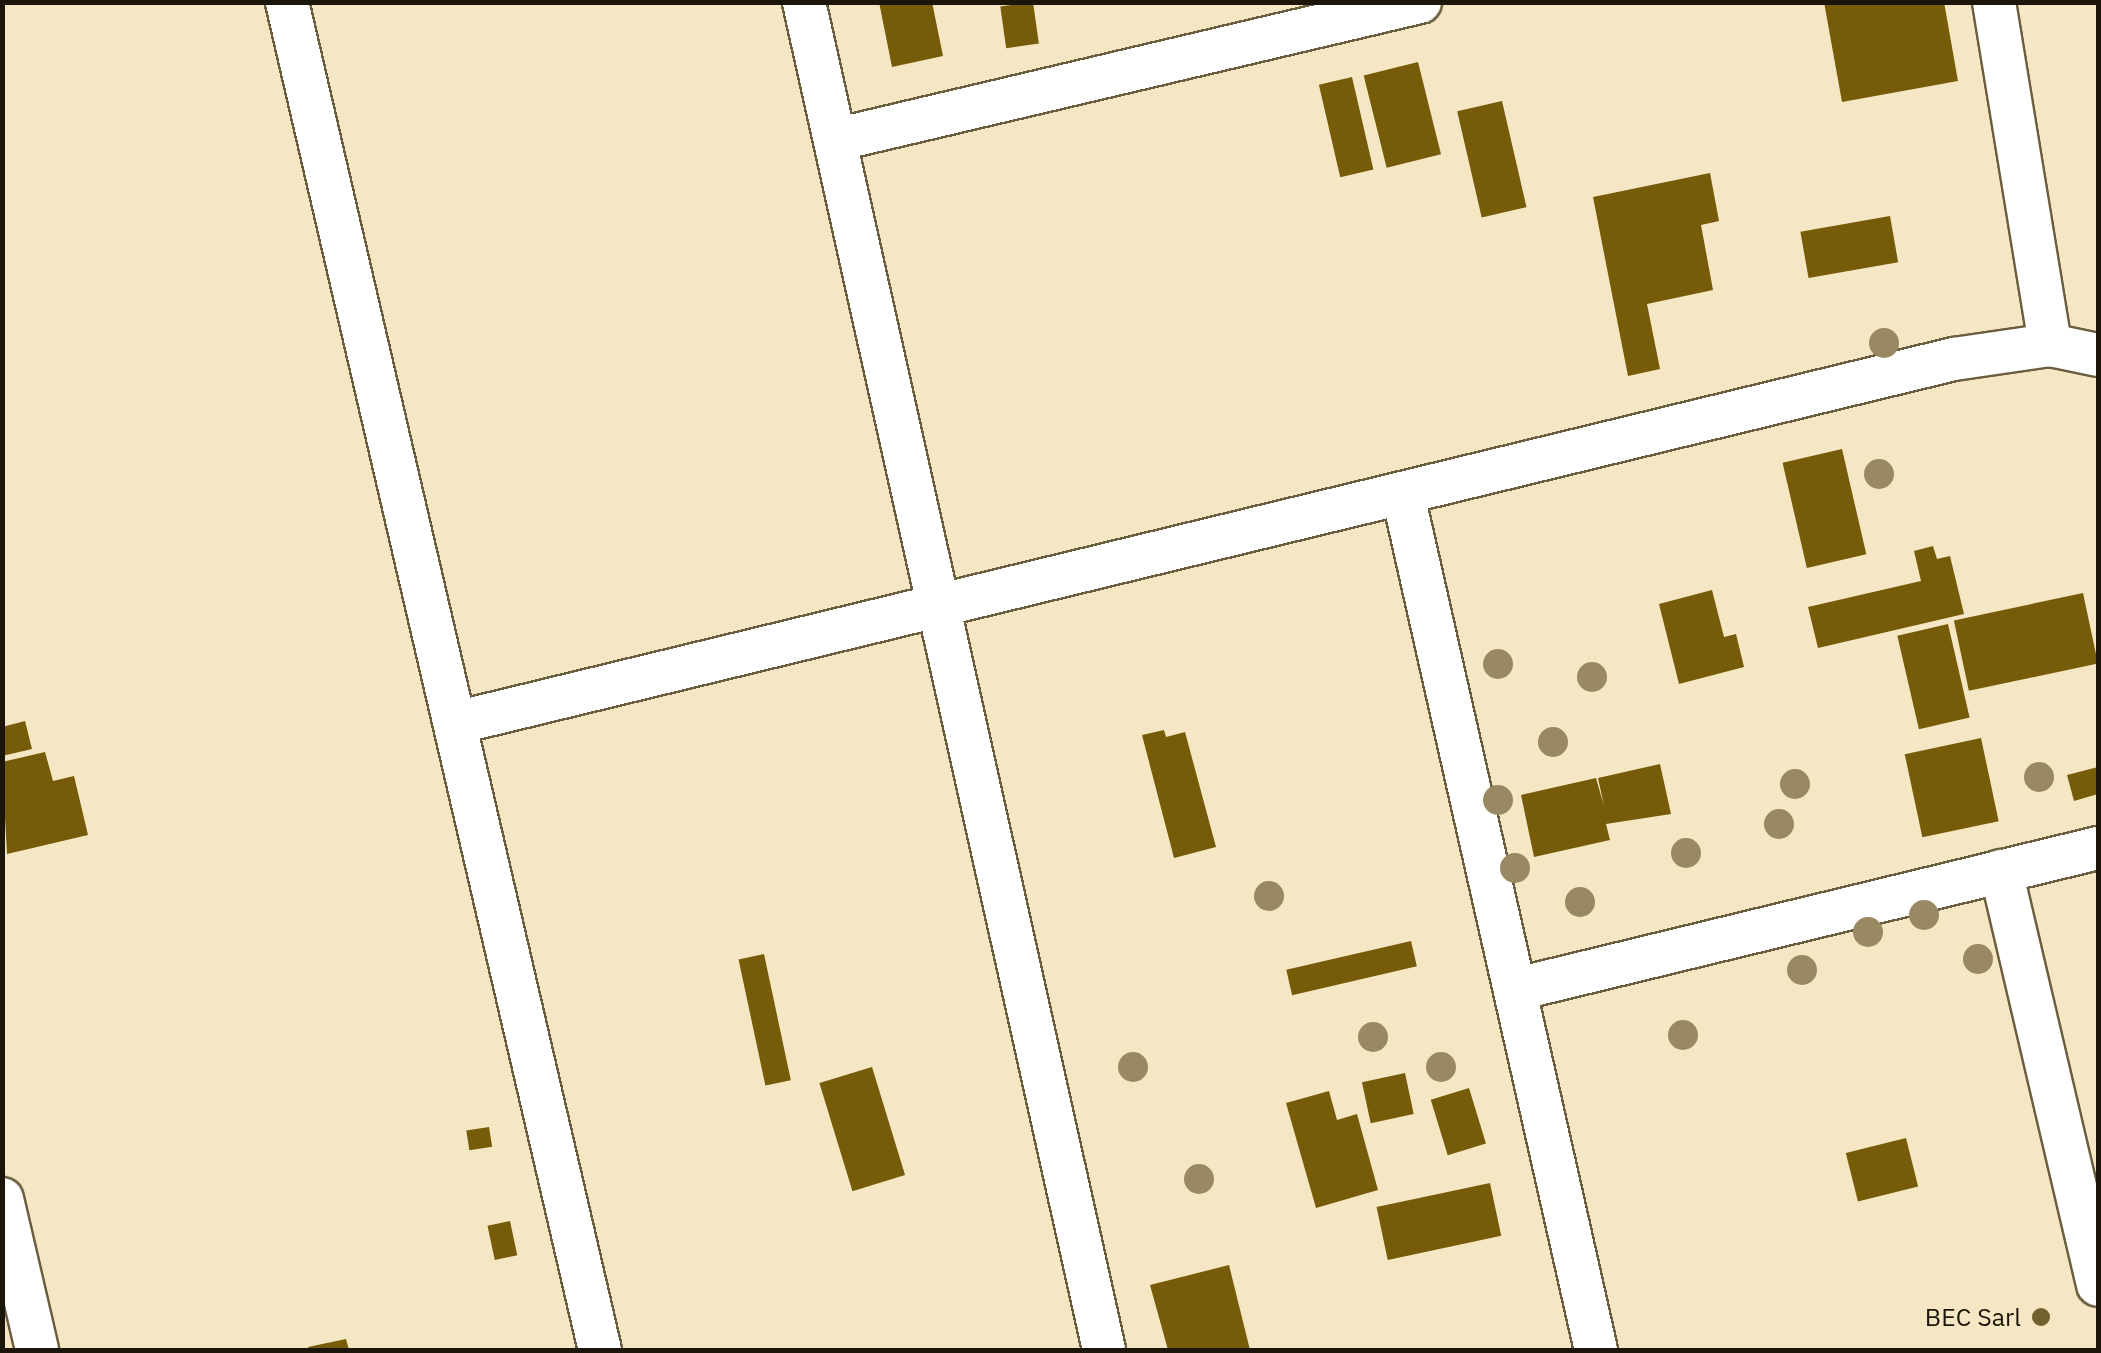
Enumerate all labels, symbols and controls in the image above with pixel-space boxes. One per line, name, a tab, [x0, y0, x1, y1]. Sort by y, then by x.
place label: BEC Sarl	[1925, 1302, 2021, 1332]
marker: BEC Sarl	[2030, 1306, 2052, 1328]

